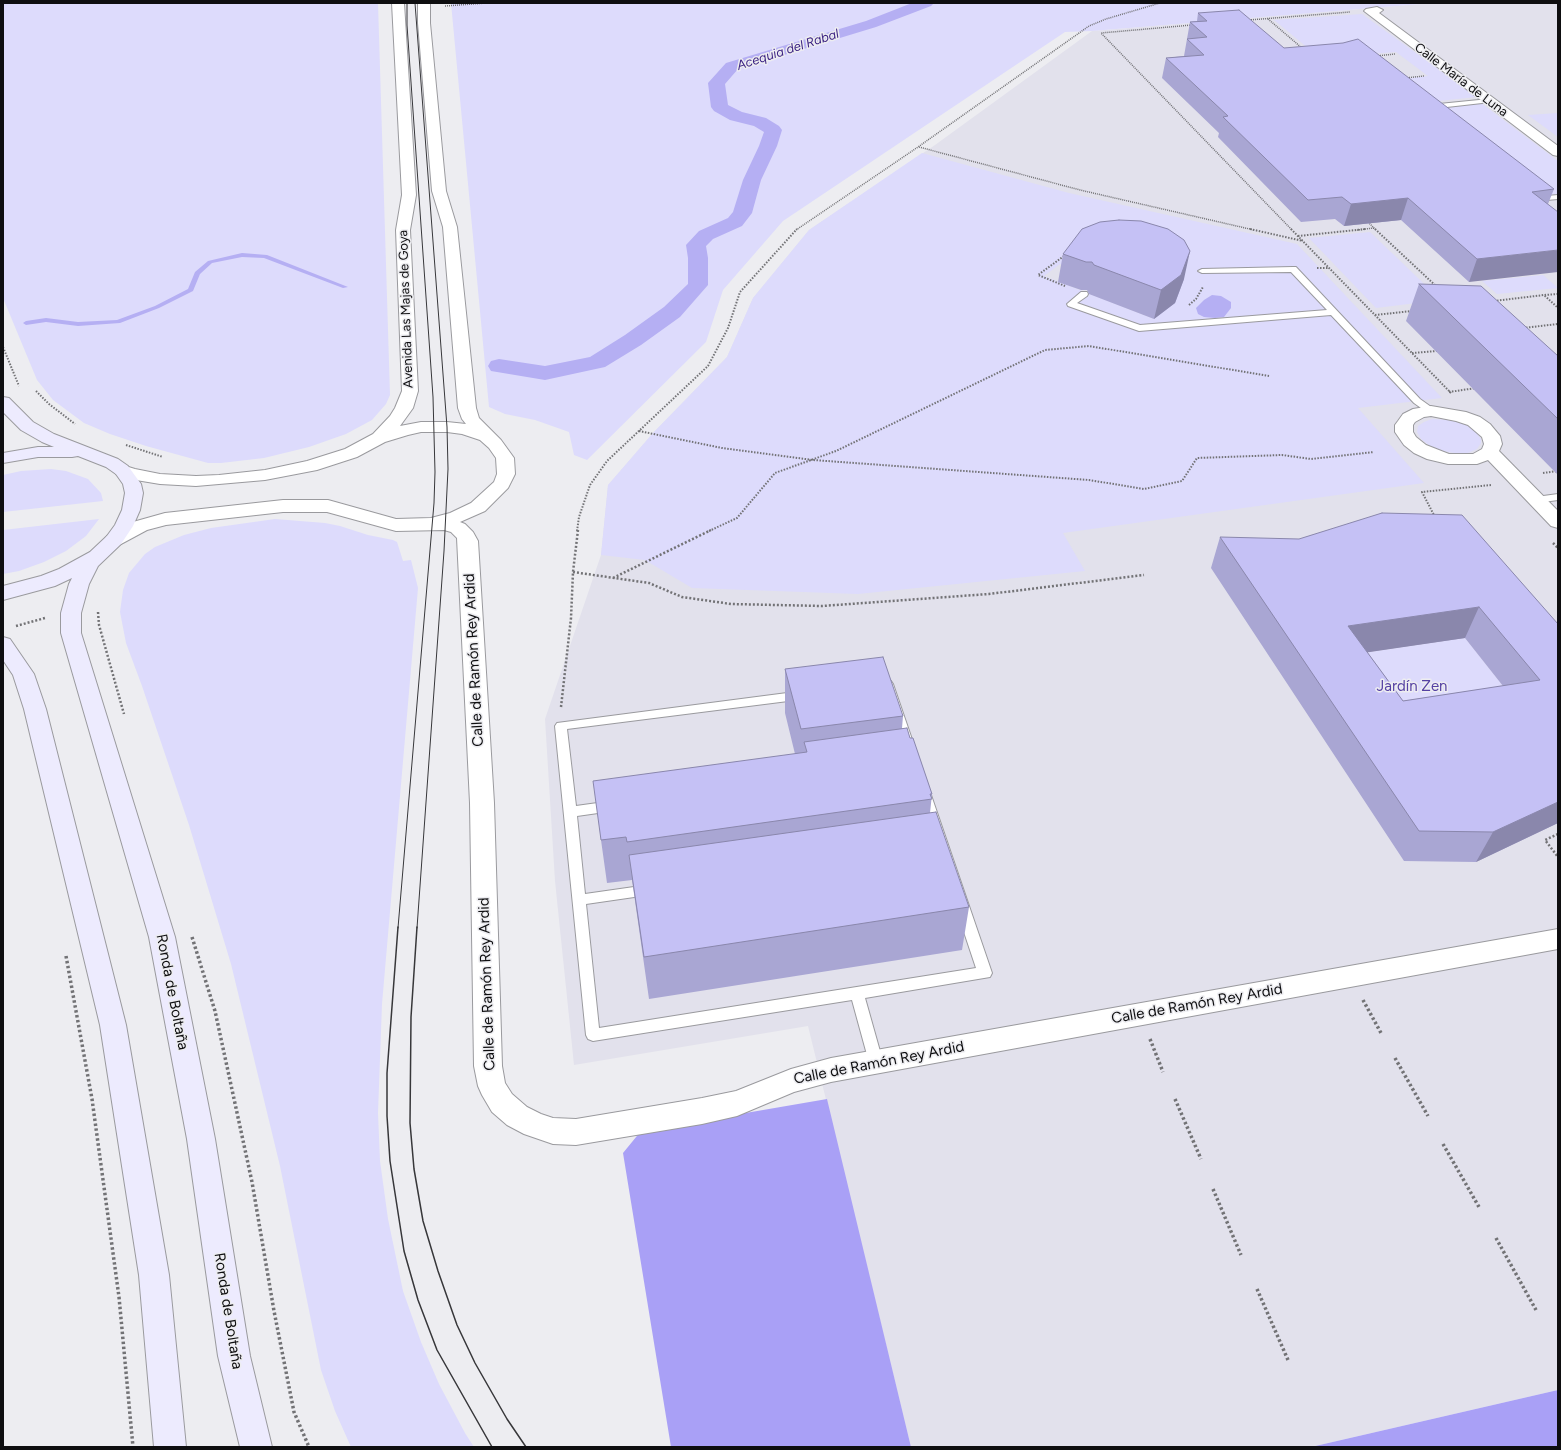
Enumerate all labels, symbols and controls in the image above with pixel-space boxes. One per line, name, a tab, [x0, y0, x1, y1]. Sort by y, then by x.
water label: Acequia del Rabal	[735, 26, 841, 74]
street label: Calle María de Luna	[1411, 40, 1511, 120]
street label: Avenida Las Majas de Goya	[395, 230, 417, 388]
street label: Calle de Ramón Rey Ardid	[460, 573, 488, 747]
park label: Jardín Zen	[1377, 678, 1447, 696]
street label: Calle de Ramón Rey Ardid	[475, 897, 499, 1071]
street label: Ronda de Boltaña	[152, 932, 192, 1052]
street label: Calle de Ramón Rey Ardid	[1110, 980, 1284, 1028]
street label: Calle de Ramón Rey Ardid	[792, 1038, 966, 1088]
street label: Ronda de Boltaña	[210, 1251, 246, 1371]

